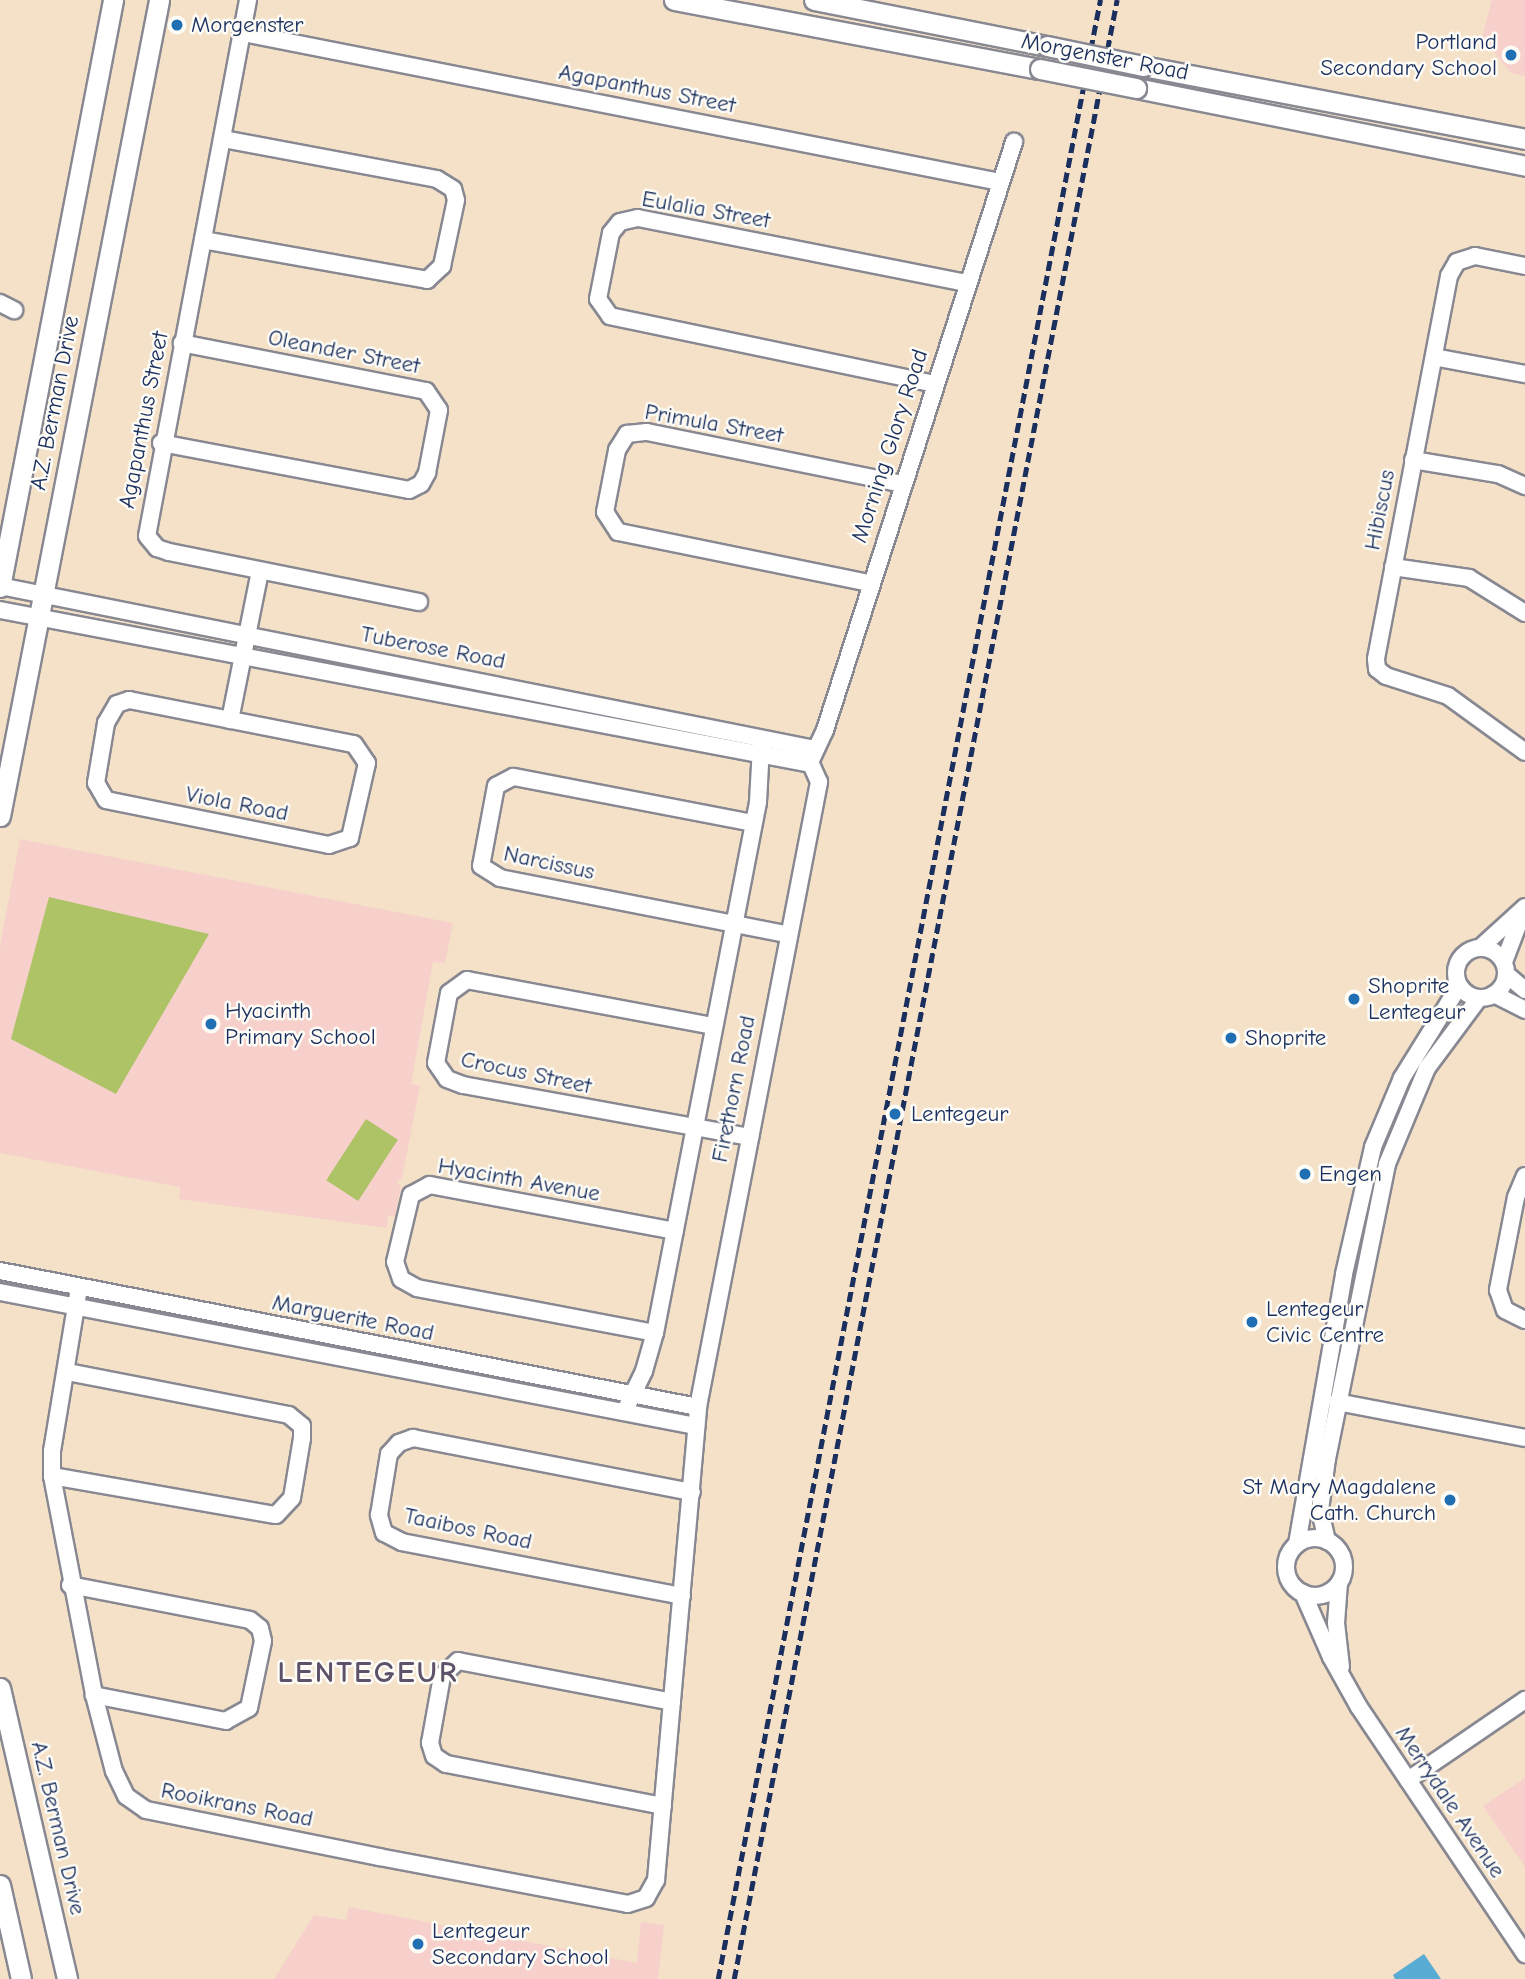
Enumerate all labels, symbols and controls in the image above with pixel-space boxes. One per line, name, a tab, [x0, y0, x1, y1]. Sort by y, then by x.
place label: Morgenster	[191, 11, 303, 39]
marker: Morgenster	[169, 17, 185, 33]
street label: Morgenster Road	[1019, 27, 1191, 87]
place label: Portland Secondary School	[1320, 28, 1497, 82]
marker: Portland Secondary School	[1503, 47, 1519, 63]
street label: Agapanthus Street	[556, 58, 738, 120]
street label: Eulalia Street	[640, 185, 772, 235]
street label: A.Z. Berman Drive	[25, 313, 85, 493]
street label: Oleander Street	[266, 324, 422, 380]
street label: Agapanthus Street	[113, 329, 175, 511]
street label: Morning Glory Road	[846, 346, 934, 546]
street label: Primula Street	[643, 398, 785, 450]
street label: Hibiscus	[1359, 467, 1401, 553]
street label: Tuberose Road	[358, 620, 508, 676]
street label: Viola Road	[183, 781, 291, 827]
street label: Narcissus	[501, 840, 597, 886]
place label: Shoprite Lentegeur	[1368, 972, 1465, 1026]
marker: Shoprite Lentegeur	[1346, 991, 1362, 1007]
place label: Hyacinth Primary School	[225, 997, 376, 1051]
street label: Firethorn Road	[706, 1013, 762, 1165]
marker: Hyacinth Primary School	[203, 1016, 219, 1032]
place label: Shoprite	[1245, 1024, 1326, 1052]
marker: Shoprite	[1223, 1030, 1239, 1046]
street label: Crocus Street	[458, 1046, 594, 1100]
place label: Lentegeur	[911, 1100, 1008, 1128]
marker: Lentegeur	[885, 1104, 905, 1124]
street label: Hyacinth Avenue	[436, 1152, 602, 1208]
place label: Engen	[1319, 1160, 1382, 1188]
marker: Engen	[1297, 1166, 1313, 1182]
street label: Marguerite Road	[270, 1289, 436, 1347]
place label: Lentegeur Civic Centre	[1266, 1295, 1384, 1349]
marker: Lentegeur Civic Centre	[1244, 1314, 1260, 1330]
place label: St Mary Magdalene Cath. Church	[1243, 1473, 1436, 1527]
marker: St Mary Magdalene Cath. Church	[1442, 1492, 1458, 1508]
street label: Taaibos Road	[402, 1502, 534, 1556]
district label: LENTEGEUR	[279, 1655, 457, 1691]
street label: Merrydale Avenue	[1389, 1721, 1511, 1883]
street label: A.Z. Berman Drive	[25, 1739, 91, 1917]
street label: Rooikrans Road	[159, 1777, 315, 1833]
place label: Lentegeur Secondary School	[432, 1917, 609, 1971]
marker: Lentegeur Secondary School	[410, 1936, 426, 1952]

